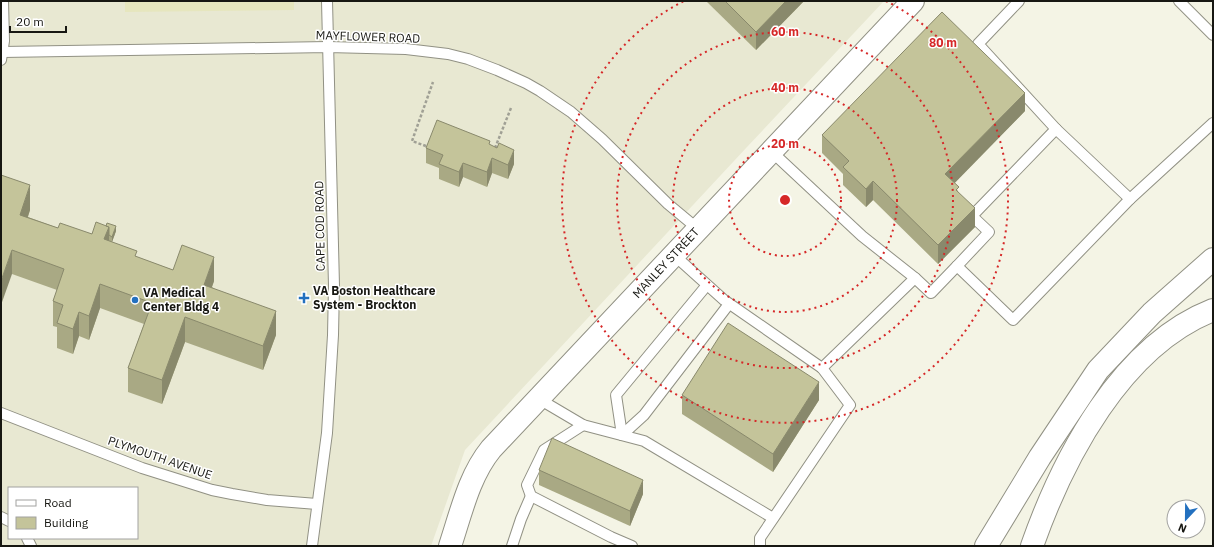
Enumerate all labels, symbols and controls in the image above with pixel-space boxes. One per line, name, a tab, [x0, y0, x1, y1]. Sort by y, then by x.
scale bar	[10, 8, 66, 34]
text: 20 m	[16, 14, 44, 29]
text: 60 m	[771, 24, 799, 39]
street label: MAYFLOWER ROAD	[315, 27, 421, 46]
text: 80 m	[929, 35, 957, 50]
text: 40 m	[771, 80, 799, 95]
text: 20 m	[771, 136, 799, 151]
street label: CAPE COD ROAD	[311, 181, 328, 271]
centre of rings	[778, 193, 792, 207]
street label: MANLEY STREET	[629, 224, 702, 301]
place label: VA Boston Healthcare System - Brockton	[313, 283, 436, 312]
place label: VA Medical Center Bldg 4	[143, 285, 219, 314]
marker: VA Boston Healthcare System - Brockton	[298, 292, 310, 304]
marker: VA Medical Center Bldg 4	[130, 295, 140, 305]
street label: PLYMOUTH AVENUE	[106, 433, 214, 482]
legend	[8, 487, 138, 539]
text: Road	[44, 495, 72, 510]
north arrow	[1166, 499, 1206, 539]
text: Building	[44, 515, 89, 530]
text: N	[1176, 520, 1189, 536]

